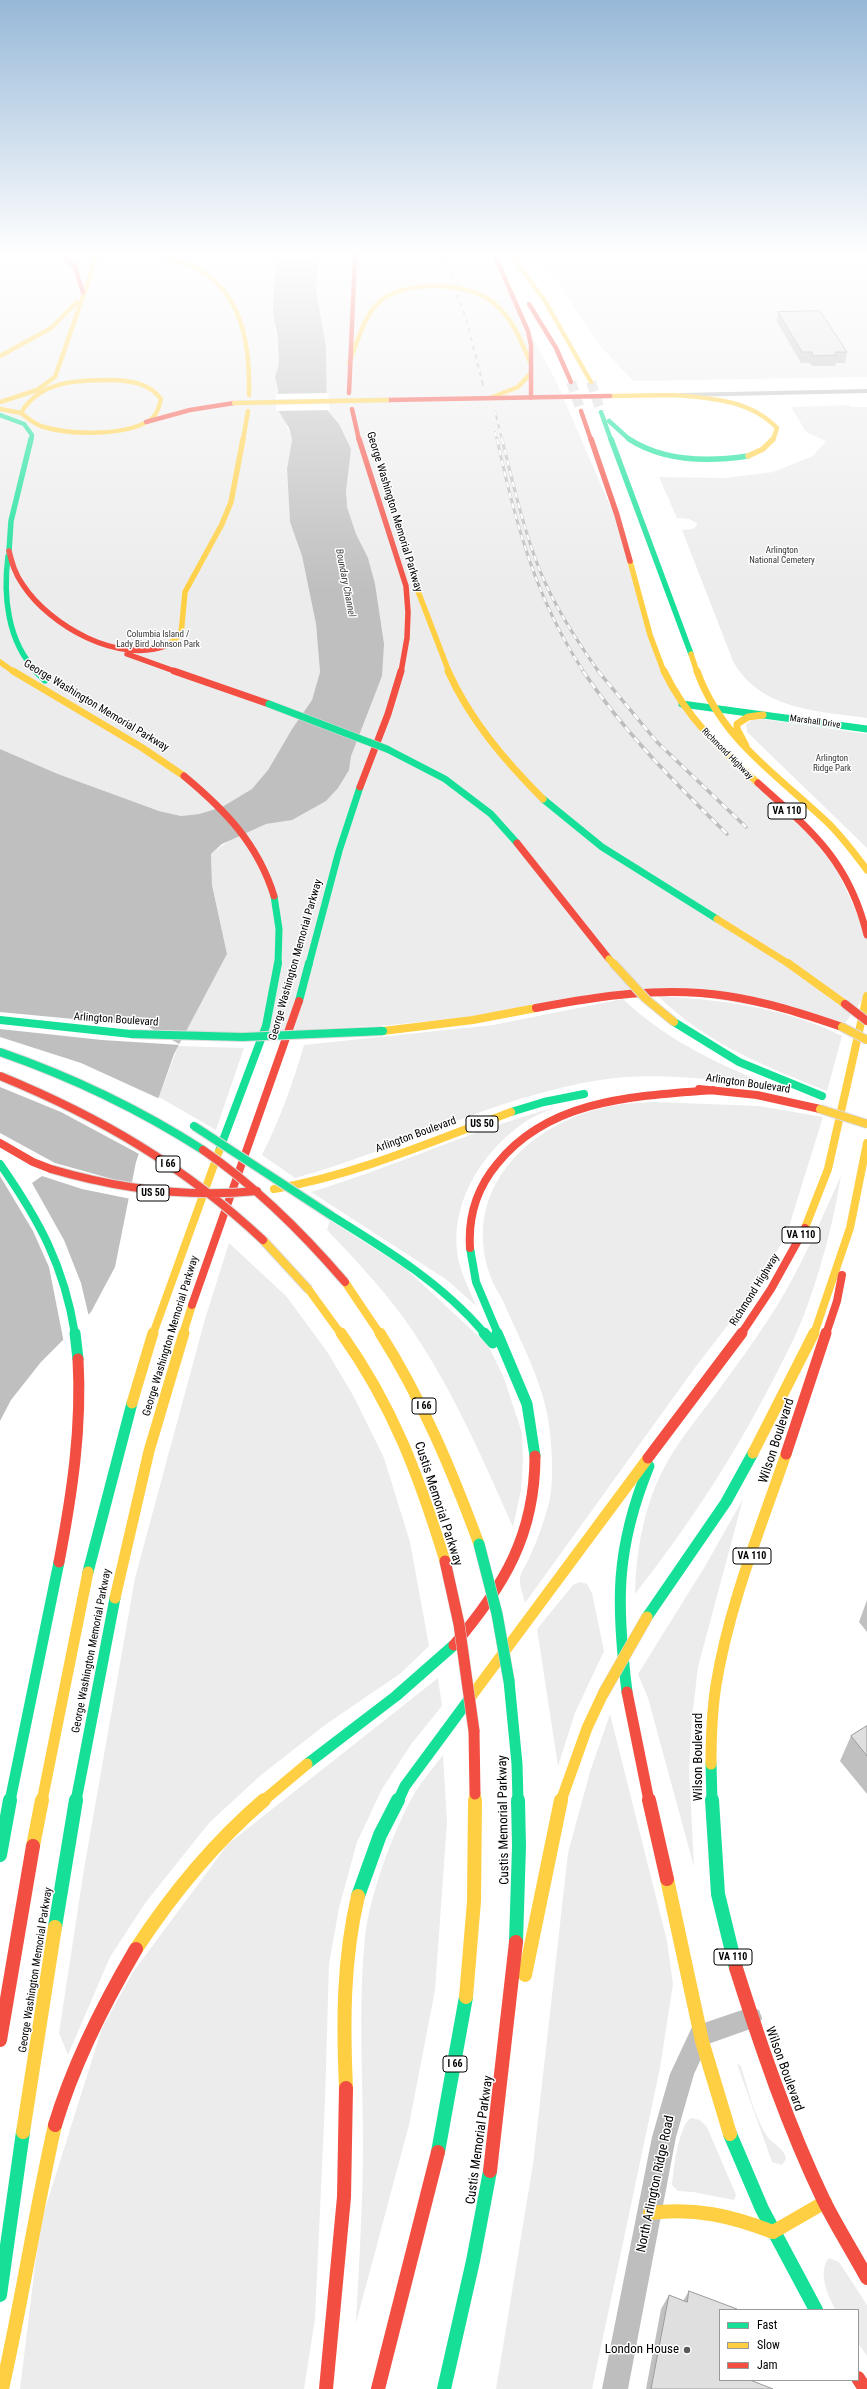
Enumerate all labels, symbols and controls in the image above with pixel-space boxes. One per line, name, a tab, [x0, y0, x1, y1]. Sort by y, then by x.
street label: George Washington Memorial Parkway	[363, 430, 425, 594]
park label: Arlington National Cemetery	[749, 546, 815, 567]
water label: Boundary Channel	[332, 548, 358, 618]
park label: Columbia Island / Lady Bird Johnson Park	[116, 630, 200, 651]
street label: George Washington Memorial Parkway	[21, 657, 171, 755]
street label: Marshall Drive	[789, 713, 841, 731]
street label: Richmond Highway	[699, 726, 755, 782]
park label: Arlington Ridge Park	[813, 754, 851, 775]
road number: VA 110	[768, 803, 806, 819]
street label: George Washington Memorial Parkway	[267, 878, 325, 1042]
street label: Arlington Boulevard	[73, 1010, 159, 1030]
street label: Arlington Boulevard	[705, 1072, 791, 1096]
street label: Arlington Boulevard	[374, 1114, 458, 1156]
road number: US 50	[466, 1116, 498, 1132]
road number: I 66	[156, 1156, 180, 1172]
road number: US 50	[137, 1185, 169, 1201]
road number: VA 110	[782, 1227, 820, 1243]
street label: Richmond Highway	[727, 1251, 783, 1329]
street label: George Washington Memorial Parkway	[140, 1254, 202, 1418]
street label: Wilson Boulevard	[756, 1397, 798, 1485]
road number: I 66	[412, 1398, 436, 1414]
street label: Custis Memorial Parkway	[411, 1440, 465, 1568]
road number: VA 110	[733, 1548, 771, 1564]
street label: George Washington Memorial Parkway	[70, 1568, 114, 1734]
street label: Wilson Boulevard	[691, 1713, 707, 1801]
street label: Custis Memorial Parkway	[495, 1755, 513, 1885]
street label: George Washington Memorial Parkway	[16, 1886, 56, 2054]
road number: VA 110	[714, 1949, 752, 1965]
street label: Wilson Boulevard	[762, 2025, 806, 2113]
road number: I 66	[443, 2056, 467, 2072]
street label: Custis Memorial Parkway	[463, 2075, 497, 2205]
street label: North Arlington Ridge Road	[634, 2114, 678, 2254]
legend	[719, 2309, 859, 2381]
text: Fast	[757, 2318, 777, 2332]
text: Slow	[757, 2338, 780, 2352]
place label: London House	[605, 2342, 679, 2358]
marker: London House	[682, 2345, 692, 2355]
text: Jam	[757, 2358, 778, 2372]

